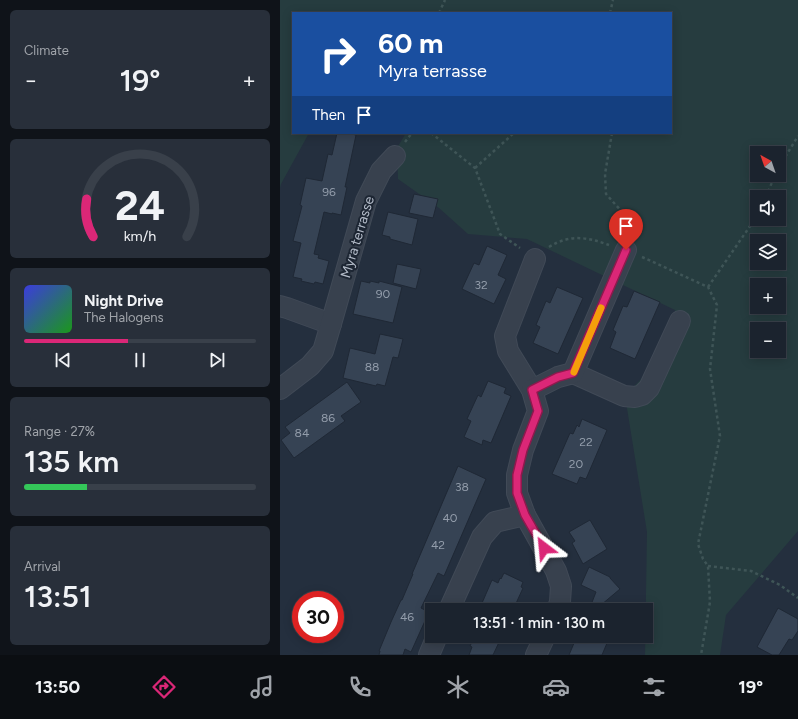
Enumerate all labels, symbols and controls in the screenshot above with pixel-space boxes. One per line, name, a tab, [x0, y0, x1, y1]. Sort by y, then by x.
text: 60 m	[378, 26, 443, 60]
icon: right	[312, 28, 364, 80]
text: Climate	[24, 43, 69, 58]
text: Myra terrasse	[378, 60, 487, 82]
text: 19°	[119, 62, 161, 99]
text: −	[24, 67, 38, 94]
text: +	[242, 67, 256, 94]
icon: arrive	[353, 104, 375, 126]
text: Then	[312, 106, 345, 124]
north arrow	[750, 146, 786, 182]
map controls	[750, 146, 786, 358]
text: 24	[115, 179, 165, 229]
house number: 96	[322, 185, 336, 199]
button: sound	[750, 190, 786, 226]
street label: Myra terrasse	[337, 194, 378, 280]
pin	[609, 209, 643, 250]
icon: arrive	[615, 215, 637, 237]
text: km/h	[124, 226, 156, 244]
button: layers	[750, 234, 786, 270]
house number: 32	[474, 278, 488, 292]
button: +	[750, 278, 786, 314]
house number: 90	[376, 287, 391, 301]
text: Night Drive	[84, 292, 163, 310]
text: The Halogens	[84, 310, 164, 325]
button: −	[750, 322, 786, 358]
icon: previous	[52, 349, 74, 371]
icon: pause	[129, 349, 151, 371]
icon: next	[206, 349, 228, 371]
house number: 88	[365, 360, 379, 374]
house number: 86	[321, 411, 335, 425]
text: Range · 27%	[24, 424, 95, 439]
house number: 84	[295, 426, 310, 440]
house number: 22	[579, 435, 593, 449]
text: 135 km	[24, 443, 119, 480]
house number: 20	[569, 457, 584, 471]
house number: 38	[455, 480, 469, 494]
house number: 40	[442, 511, 458, 525]
position arrow	[523, 527, 565, 569]
house number: 42	[431, 538, 445, 552]
text: Arrival	[24, 559, 61, 574]
text: 13:51	[24, 578, 91, 615]
speed limit sign: 30	[292, 591, 344, 643]
house number: 46	[400, 610, 414, 624]
text: 13:51 · 1 min · 130 m	[473, 614, 605, 632]
icon: directions	[150, 673, 178, 701]
icon: music	[248, 673, 276, 701]
icon: phone	[346, 673, 374, 701]
icon: climate	[444, 673, 472, 701]
icon: car	[542, 673, 570, 701]
icon: filters	[640, 673, 668, 701]
text: 13:50	[35, 676, 80, 698]
text: 19°	[738, 676, 763, 698]

